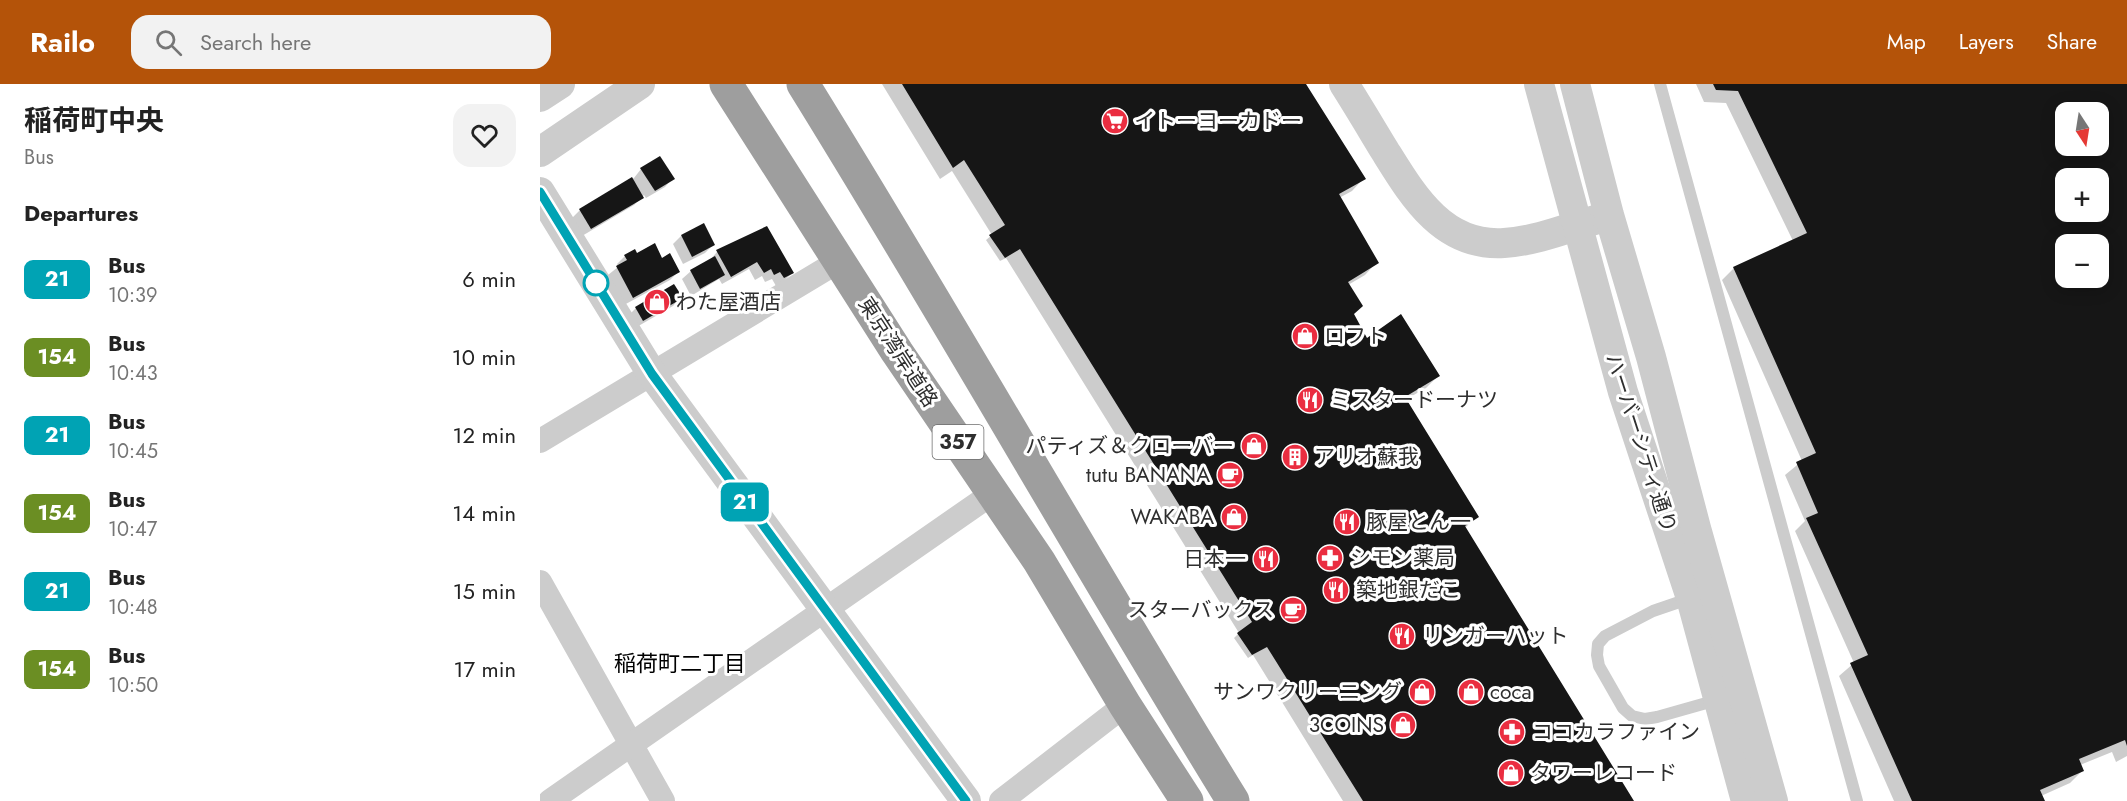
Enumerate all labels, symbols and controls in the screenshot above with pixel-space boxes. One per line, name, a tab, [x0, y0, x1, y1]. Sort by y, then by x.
search box	[131, 15, 551, 69]
text: Railo	[30, 22, 95, 63]
icon: search	[152, 26, 185, 59]
text: Search here	[200, 26, 311, 58]
text: Map	[1887, 27, 1926, 57]
text: Layers	[1959, 27, 2014, 57]
text: Share	[2047, 27, 2097, 57]
text: 稲荷町中央	[24, 100, 164, 141]
north arrow	[2055, 102, 2109, 156]
map controls	[2055, 102, 2109, 288]
button: heart	[453, 104, 516, 167]
supermarket icon: イトーヨーカドー	[1100, 106, 1130, 136]
place label: イトーヨーカドー	[1134, 106, 1302, 136]
text: Bus	[24, 143, 54, 172]
button: +	[2055, 168, 2109, 222]
text: Departures	[24, 197, 138, 229]
button: −	[2055, 234, 2109, 288]
text: Bus	[108, 249, 145, 281]
text: 6 min	[462, 263, 516, 295]
text: 21	[45, 264, 69, 294]
unlabelled marker	[583, 270, 609, 296]
text: 10:39	[108, 281, 157, 310]
shop icon: わた屋酒店	[642, 287, 672, 317]
place label: わた屋酒店	[676, 287, 781, 317]
street label: 東京湾岸道路	[851, 291, 945, 413]
shop icon: ロフト	[1290, 321, 1320, 351]
place label: ロフト	[1324, 321, 1387, 351]
text: Bus	[108, 327, 145, 359]
text: 10 min	[452, 341, 516, 373]
text: 154	[38, 342, 76, 372]
street label: ハーバーシティ通り	[1598, 349, 1684, 537]
text: 10:43	[108, 359, 158, 388]
restaurant icon: ミスタードーナツ	[1295, 385, 1325, 415]
place label: ミスタードーナツ	[1330, 385, 1498, 415]
text: Bus	[108, 405, 145, 437]
text: 12 min	[453, 419, 516, 451]
text: 21	[45, 420, 69, 450]
road number: 357	[932, 425, 984, 459]
place label: パティズ＆クローバー	[1025, 431, 1234, 461]
shop icon: パティズ＆クローバー	[1239, 431, 1269, 461]
text: 10:45	[108, 437, 158, 466]
building icon: アリオ蘇我	[1280, 442, 1310, 472]
place label: アリオ蘇我	[1314, 442, 1419, 472]
place label: tutu BANANA	[1086, 460, 1210, 490]
cafe icon: tutu BANANA	[1215, 460, 1245, 490]
line badge: 21	[718, 482, 772, 522]
text: Bus	[108, 483, 145, 515]
text: 21	[733, 487, 757, 517]
text: 14 min	[452, 497, 516, 529]
text: 154	[38, 498, 76, 528]
place label: WAKABA	[1130, 502, 1214, 532]
shop icon: WAKABA	[1219, 502, 1249, 532]
restaurant icon: 豚屋とん一	[1332, 507, 1362, 537]
place label: 豚屋とん一	[1366, 507, 1471, 537]
text: 10:47	[108, 515, 157, 544]
pharmacy icon: シモン薬局	[1315, 543, 1345, 573]
place label: シモン薬局	[1350, 543, 1455, 573]
place label: 日本一	[1183, 544, 1246, 574]
restaurant icon: 日本一	[1251, 544, 1281, 574]
text: Bus	[108, 561, 145, 593]
text: 15 min	[453, 575, 516, 607]
restaurant icon: 築地銀だこ	[1321, 575, 1351, 605]
place label: 築地銀だこ	[1356, 575, 1461, 605]
text: 21	[45, 576, 69, 606]
text: 10:48	[108, 593, 158, 622]
place label: スターバックス	[1128, 595, 1274, 625]
cafe icon: スターバックス	[1278, 595, 1308, 625]
restaurant icon: リンガーハット	[1387, 621, 1417, 651]
place label: リンガーハット	[1422, 621, 1569, 651]
text: Bus	[108, 639, 145, 671]
district label: 稲荷町二丁目	[614, 647, 746, 679]
text: 17 min	[454, 653, 516, 685]
text: 154	[38, 654, 76, 684]
text: 10:50	[108, 671, 158, 700]
place label: サンワクリーニング	[1213, 677, 1402, 707]
shop icon: サンワクリーニング	[1407, 677, 1437, 707]
shop icon: coca	[1456, 677, 1486, 707]
place label: coca	[1490, 677, 1532, 707]
place label: 3COINS	[1309, 710, 1384, 740]
shop icon: 3COINS	[1388, 710, 1418, 740]
pharmacy icon: ココカラファイン	[1497, 717, 1527, 747]
place label: ココカラファイン	[1532, 717, 1700, 747]
shop icon: タワーレコード	[1496, 758, 1526, 788]
place label: タワーレコード	[1530, 758, 1677, 788]

